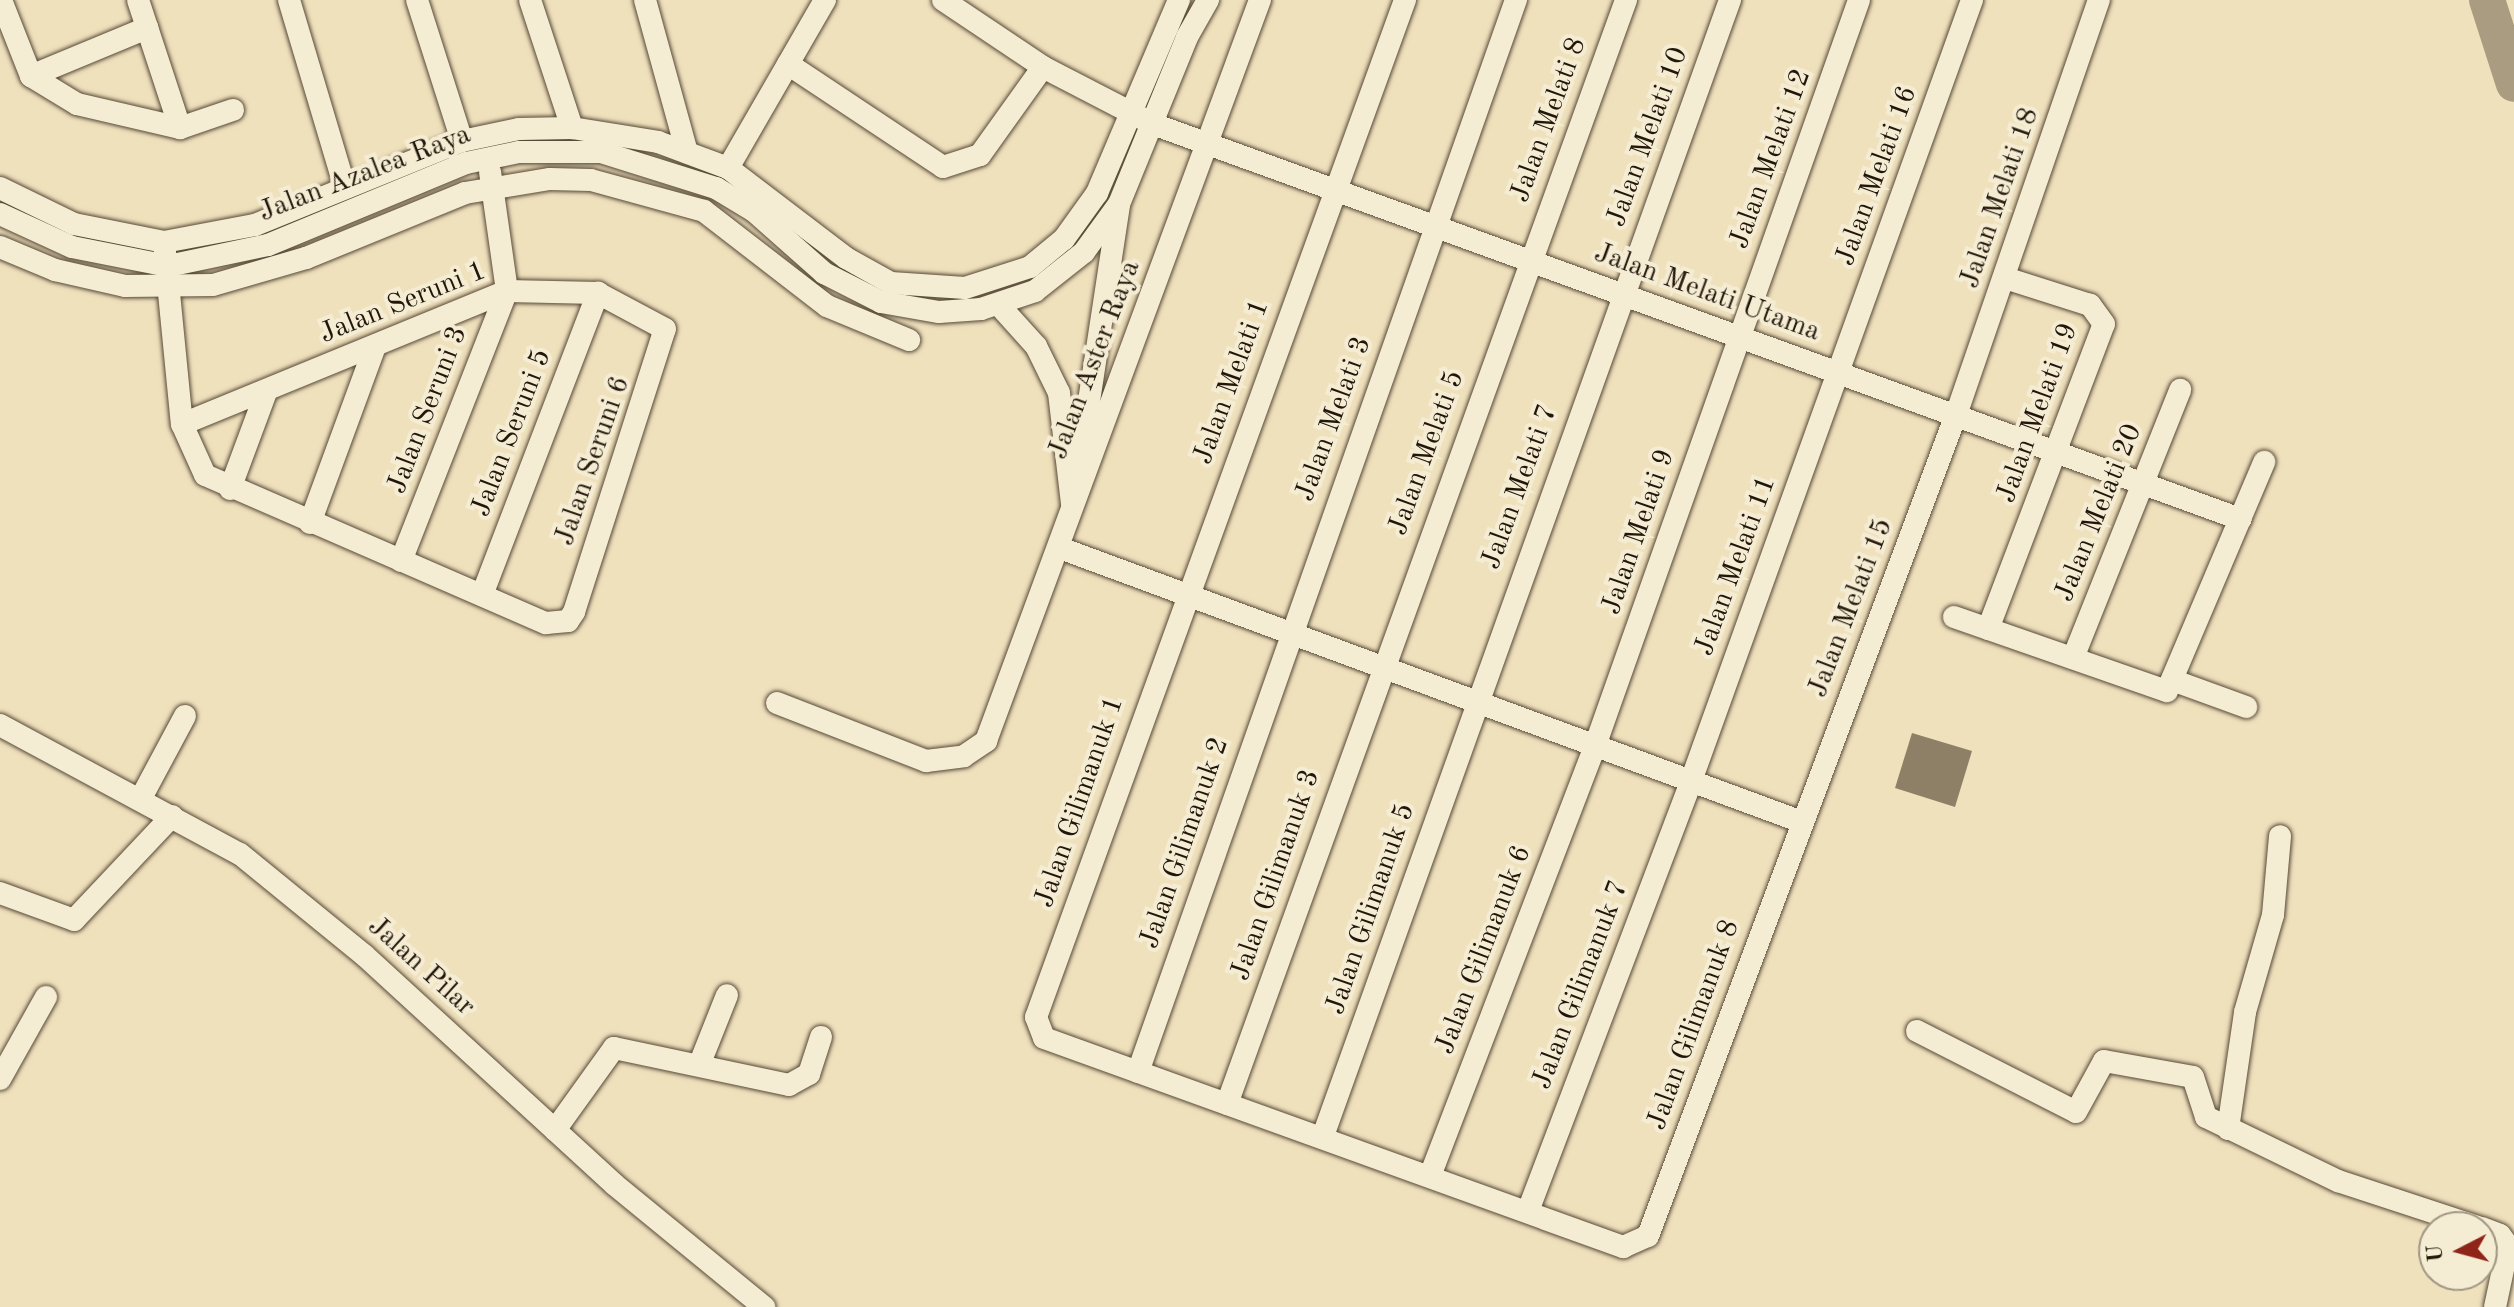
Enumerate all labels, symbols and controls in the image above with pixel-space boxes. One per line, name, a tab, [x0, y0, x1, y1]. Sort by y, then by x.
street label: Jalan Melati 8	[1504, 33, 1594, 207]
street label: Jalan Melati 10	[1600, 43, 1696, 231]
street label: Jalan Melati 12	[1723, 65, 1819, 253]
street label: Jalan Melati 16	[1829, 82, 1925, 270]
street label: Jalan Melati 18	[1953, 103, 2047, 293]
street label: Jalan Azalea Raya	[254, 118, 476, 230]
street label: Jalan Melati Utama	[1590, 237, 1824, 349]
street label: Jalan Seruni 1	[315, 254, 491, 352]
street label: Jalan Aster Raya	[1042, 256, 1148, 464]
street label: Jalan Melati 1	[1187, 295, 1277, 469]
street label: Jalan Melati 19	[1990, 319, 2086, 507]
street label: Jalan Seruni 3	[381, 321, 475, 499]
street label: Jalan Melati 3	[1289, 332, 1379, 506]
street label: Jalan Seruni 5	[465, 344, 559, 522]
street label: Jalan Melati 5	[1382, 366, 1472, 540]
street label: Jalan Seruni 6	[548, 372, 638, 550]
street label: Jalan Melati 7	[1475, 400, 1565, 574]
street label: Jalan Melati 20	[2048, 419, 2150, 607]
street label: Jalan Melati 9	[1595, 445, 1683, 619]
street label: Jalan Melati 11	[1688, 472, 1784, 660]
street label: Jalan Melati 15	[1802, 514, 1900, 702]
street label: Jalan Gilimanuk 1	[1028, 692, 1132, 912]
street label: Jalan Gilimanuk 2	[1133, 733, 1237, 953]
street label: Jalan Gilimanuk 3	[1224, 765, 1328, 985]
street label: Jalan Gilimanuk 5	[1319, 799, 1423, 1019]
street label: Jalan Gilimanuk 6	[1429, 841, 1539, 1059]
street label: Jalan Gilimanuk 7	[1526, 876, 1636, 1094]
street label: Jalan Pilar	[360, 910, 482, 1024]
street label: Jalan Gilimanuk 8	[1640, 915, 1748, 1135]
north arrow	[2418, 1211, 2498, 1291]
text: U	[2424, 1243, 2448, 1263]

